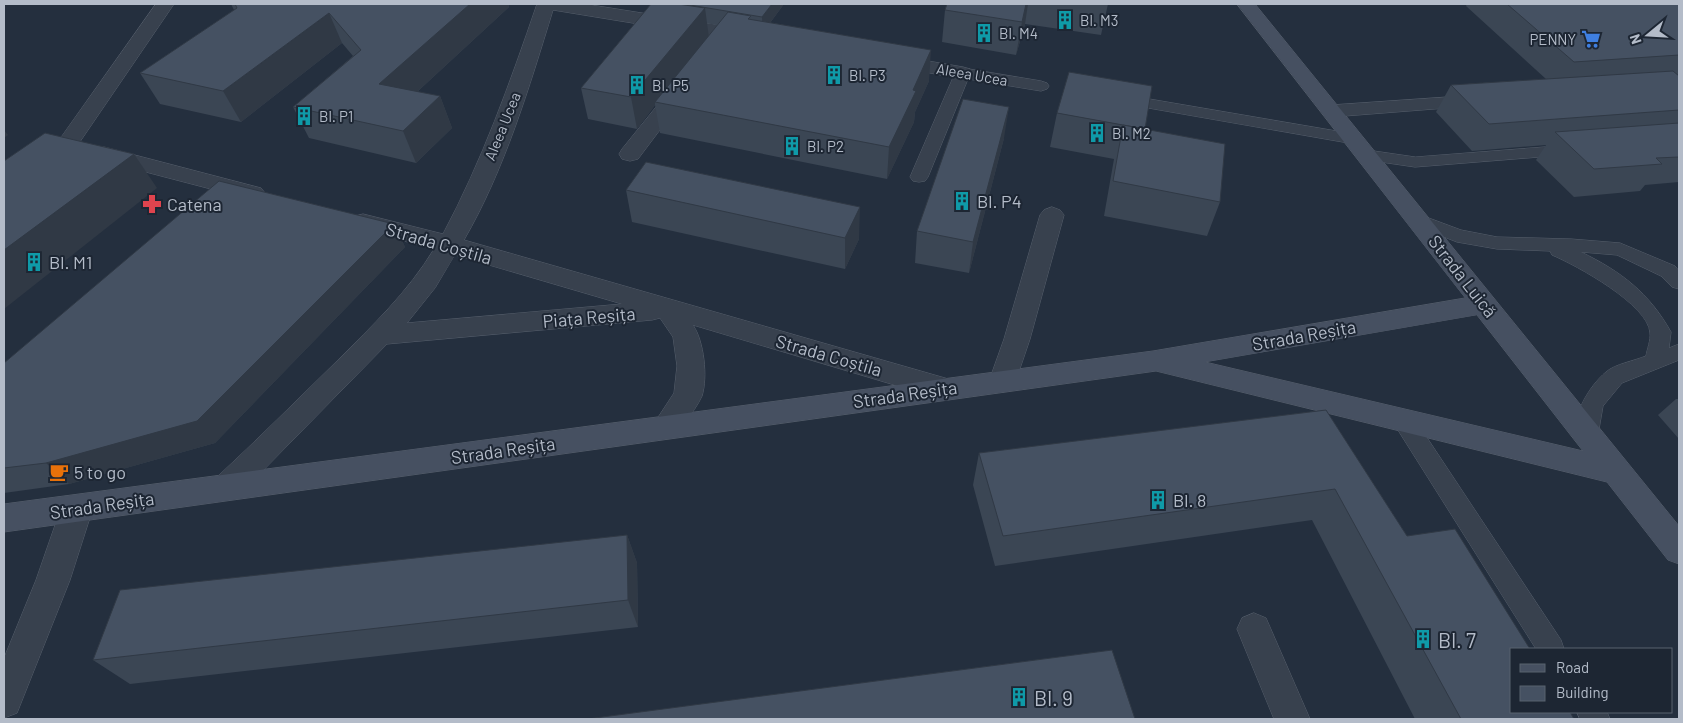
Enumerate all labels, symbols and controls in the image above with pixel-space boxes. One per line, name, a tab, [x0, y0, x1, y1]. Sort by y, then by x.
building icon: Bl. M3	[1054, 9, 1076, 31]
north arrow	[1623, 10, 1673, 60]
place label: Bl. M3	[1080, 11, 1118, 29]
building icon: Bl. M4	[973, 22, 995, 44]
place label: Bl. M4	[999, 24, 1038, 42]
supermarket icon: PENNY	[1580, 28, 1602, 50]
place label: PENNY	[1529, 30, 1576, 48]
text: N	[1626, 32, 1645, 46]
street label: Aleea Ucea	[935, 59, 1009, 89]
building icon: Bl. P3	[823, 64, 845, 86]
place label: Bl. P3	[849, 66, 886, 84]
building icon: Bl. P5	[626, 74, 648, 96]
place label: Bl. P5	[652, 76, 689, 94]
street label: Aleea Ucea	[480, 89, 524, 163]
building icon: Bl. P1	[293, 105, 315, 127]
place label: Bl. P1	[319, 107, 353, 125]
building icon: Bl. M2	[1086, 122, 1108, 144]
place label: Bl. M2	[1112, 124, 1151, 142]
building icon: Bl. P2	[781, 135, 803, 157]
place label: Bl. P2	[807, 137, 844, 155]
building icon: Bl. P4	[951, 190, 973, 212]
place label: Bl. P4	[977, 190, 1022, 212]
pharmacy icon: Catena	[141, 193, 163, 215]
place label: Catena	[167, 193, 222, 215]
street label: Strada Coștila	[383, 217, 495, 269]
street label: Strada Luică	[1424, 230, 1502, 322]
building icon: Bl. M1	[23, 251, 45, 273]
place label: Bl. M1	[49, 251, 92, 273]
street label: Piața Reșița	[542, 302, 636, 332]
street label: Strada Reșița	[1250, 315, 1358, 355]
street label: Strada Coștila	[773, 329, 885, 381]
street label: Strada Reșița	[852, 376, 958, 412]
street label: Strada Reșița	[450, 432, 556, 468]
cafe icon: 5 to go	[48, 461, 70, 483]
place label: 5 to go	[74, 461, 126, 483]
street label: Strada Reșița	[49, 487, 155, 523]
building icon: Bl. 8	[1147, 489, 1169, 511]
place label: Bl. 8	[1173, 489, 1206, 511]
place label: Bl. 7	[1438, 627, 1476, 652]
building icon: Bl. 7	[1412, 628, 1434, 650]
legend	[1510, 648, 1673, 713]
text: Road	[1556, 658, 1589, 676]
text: Building	[1556, 683, 1609, 701]
place label: Bl. 9	[1034, 685, 1073, 710]
building icon: Bl. 9	[1008, 686, 1030, 708]

